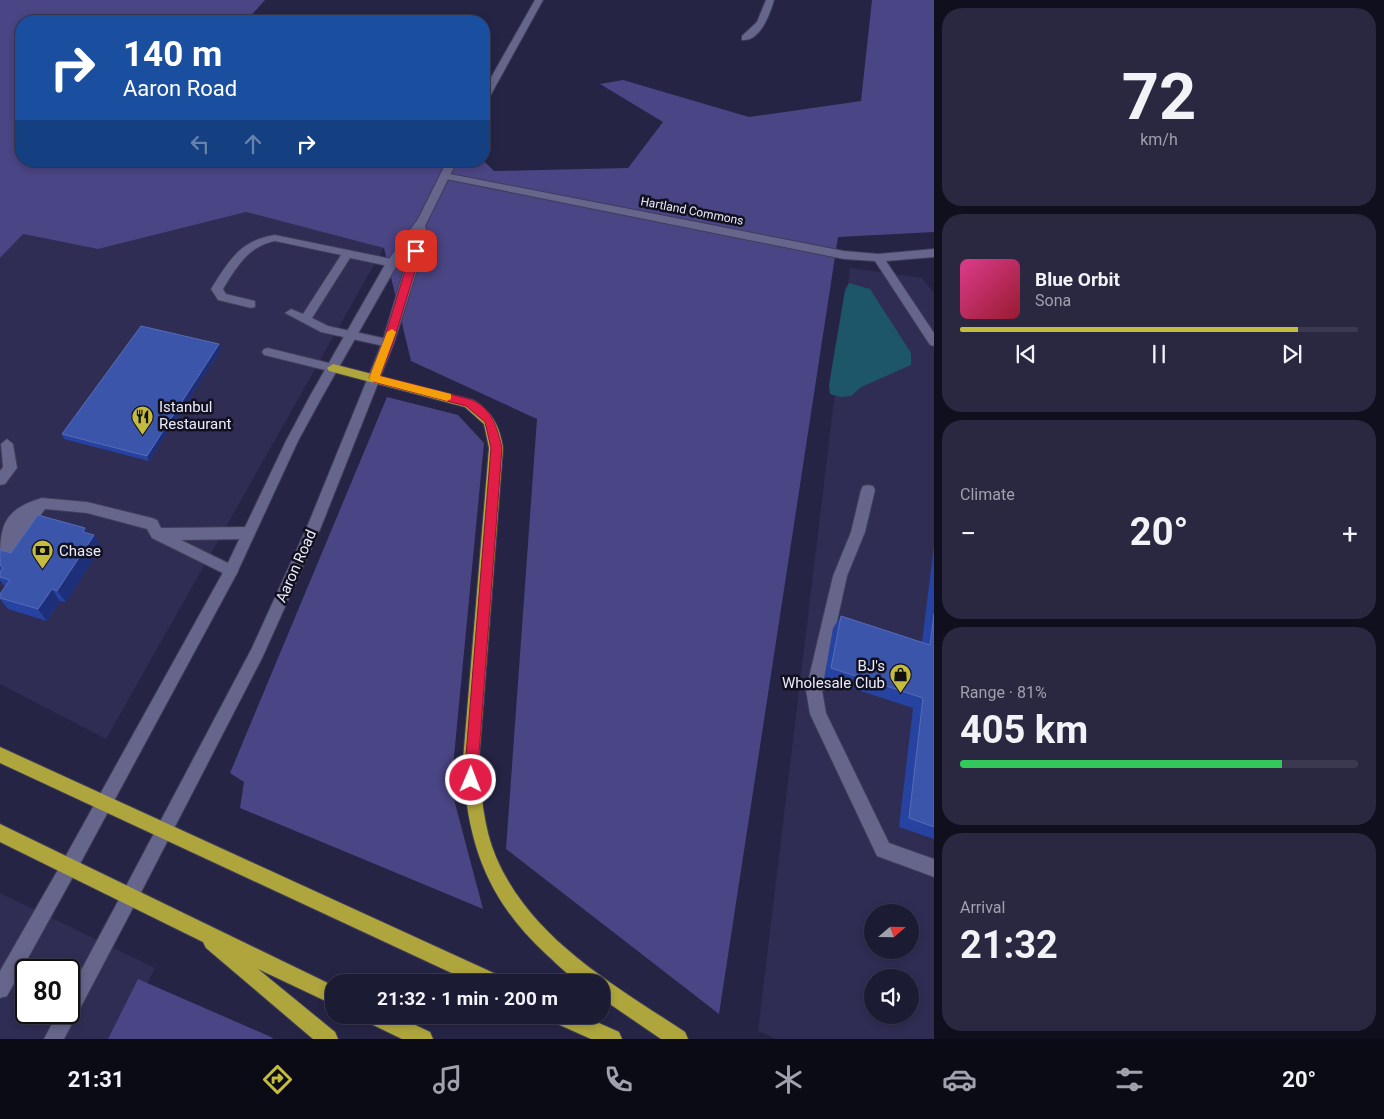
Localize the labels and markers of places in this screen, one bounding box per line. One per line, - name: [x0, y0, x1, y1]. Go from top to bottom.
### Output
- pin: [395, 230, 437, 272]
- place label: Istanbul Restaurant: [159, 398, 232, 433]
- restaurant icon: Istanbul Restaurant: [131, 404, 155, 435]
- bank icon: Chase: [31, 539, 55, 570]
- place label: Chase: [59, 542, 101, 560]
- place label: BJ's Wholesale Club: [782, 657, 885, 692]
- shop icon: BJ's Wholesale Club: [889, 663, 913, 694]

